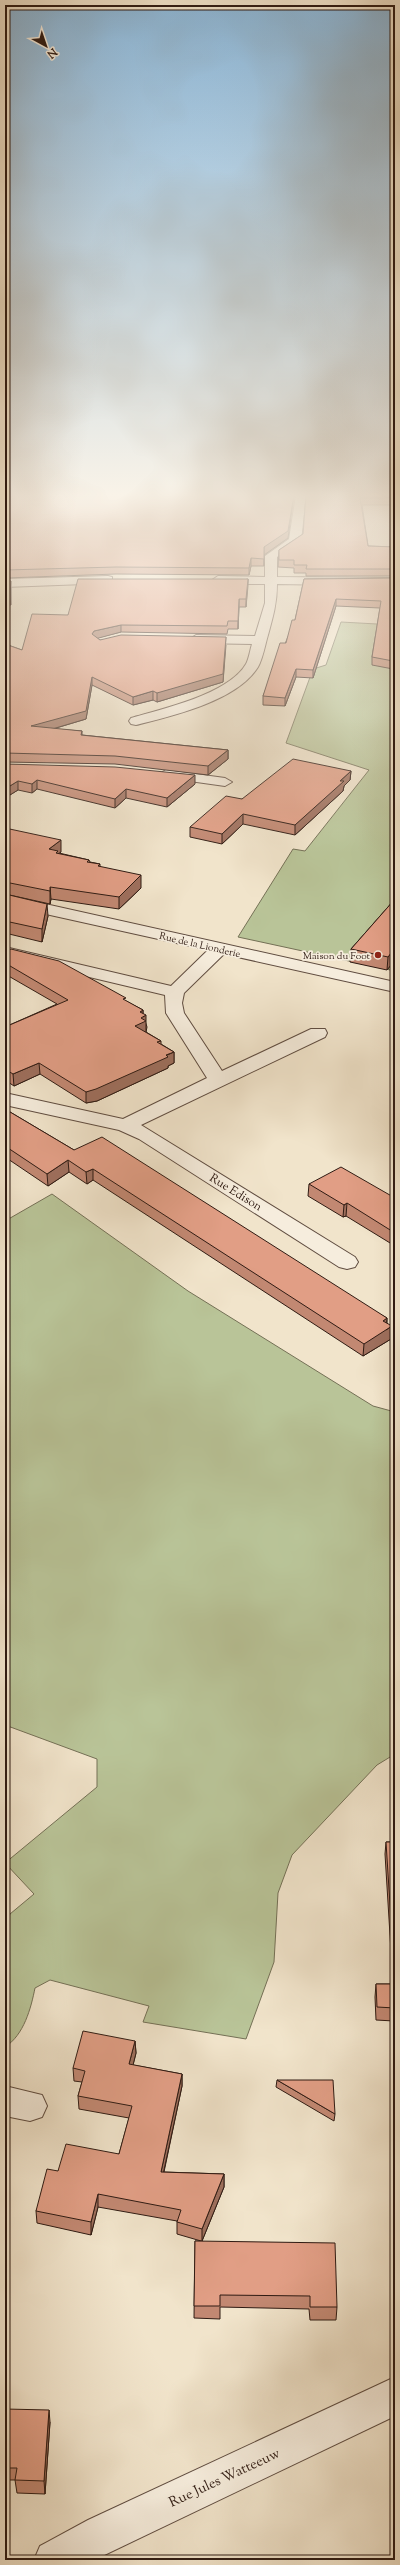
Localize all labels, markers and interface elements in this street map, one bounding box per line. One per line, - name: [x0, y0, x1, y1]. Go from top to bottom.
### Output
- north arrow: [26, 26, 66, 66]
- text: N: [43, 43, 61, 62]
- street label: Rue de la Lionderie: [158, 929, 242, 962]
- place label: Maison du Foot: [303, 949, 371, 964]
- marker: Maison du Foot: [373, 950, 383, 960]
- street label: Rue Edison: [206, 1170, 265, 1216]
- street label: Rue Jules Watteeuw: [166, 2444, 284, 2513]

